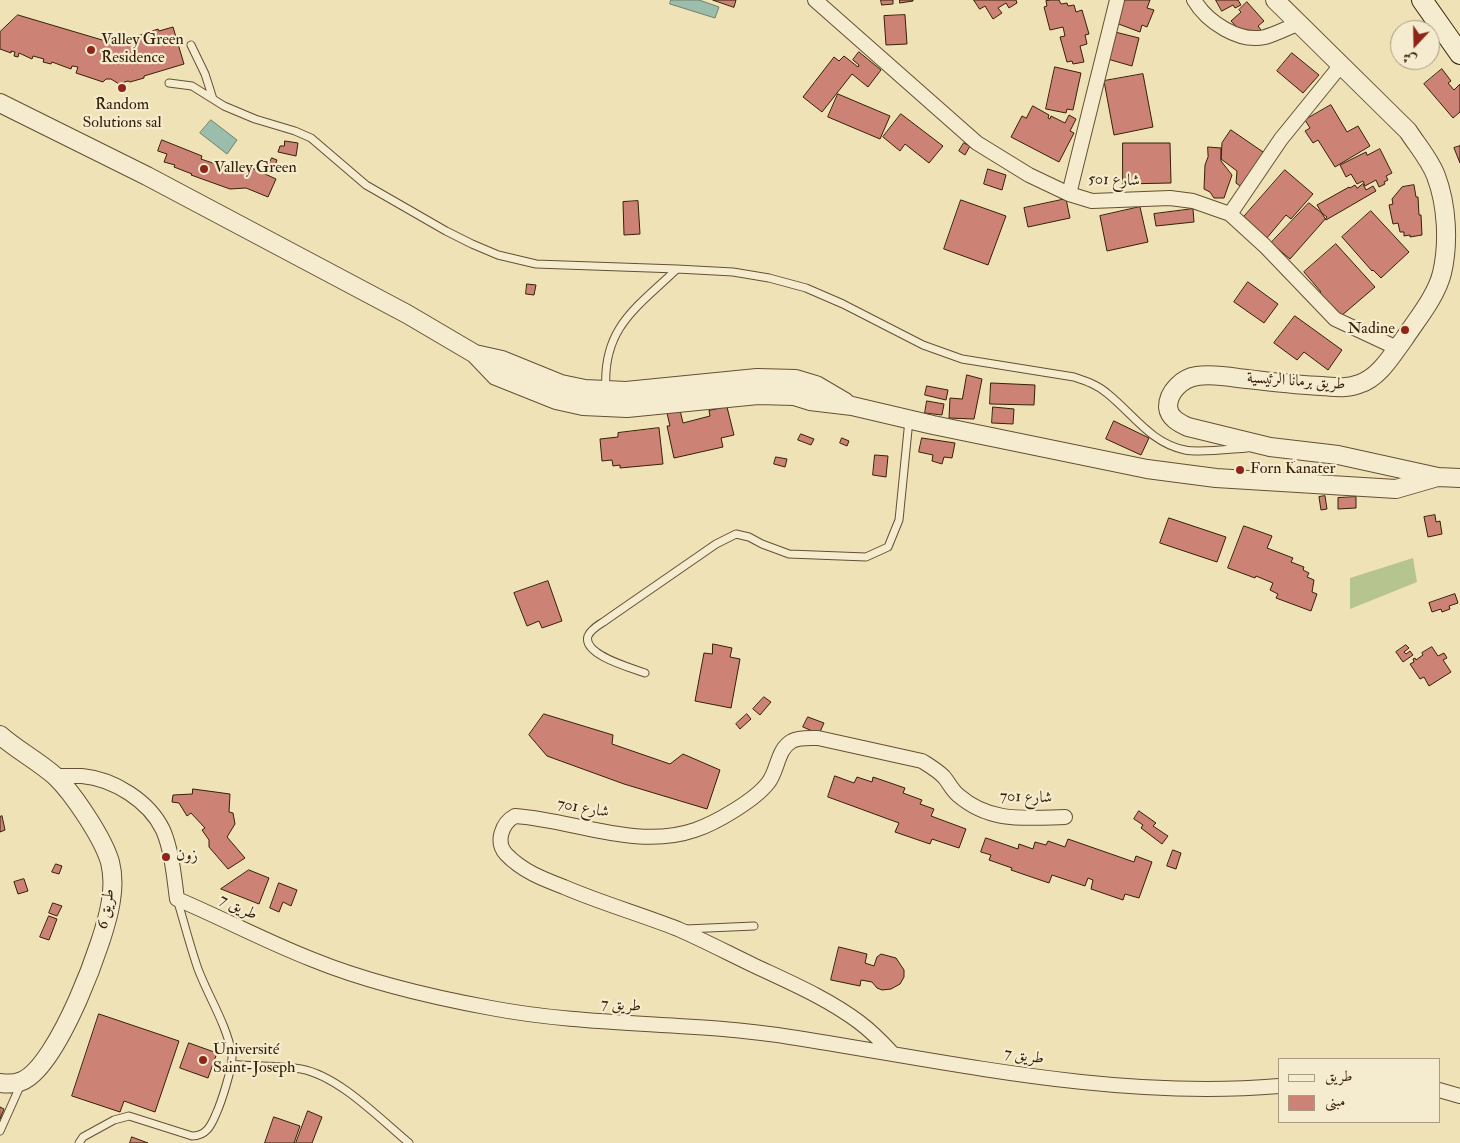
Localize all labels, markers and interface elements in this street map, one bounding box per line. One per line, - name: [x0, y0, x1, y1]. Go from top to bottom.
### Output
- north arrow: [1390, 20, 1440, 70]
- place label: Valley Green Residence: [101, 31, 184, 69]
- marker: Valley Green Residence: [85, 44, 97, 56]
- text: ش: [1400, 48, 1419, 69]
- marker: Random Solutions sal: [116, 82, 128, 94]
- place label: Random Solutions sal: [82, 96, 162, 134]
- place label: Valley Green: [214, 159, 297, 179]
- marker: Valley Green: [198, 163, 210, 175]
- street label: شارع 501: [1088, 171, 1140, 191]
- place label: Nadine: [1347, 320, 1395, 340]
- marker: Nadine: [1399, 324, 1411, 336]
- street label: طريق برمانا الرئيسية: [1246, 369, 1346, 395]
- place label: Forn Kanater: [1250, 460, 1335, 480]
- marker: Forn Kanater: [1234, 464, 1246, 476]
- street label: شارع 701: [1000, 787, 1052, 809]
- street label: شارع 701: [556, 795, 610, 823]
- place label: زون: [176, 847, 198, 867]
- marker: زون: [160, 851, 172, 863]
- street label: طريق 6: [94, 887, 120, 931]
- street label: طريق 7: [216, 891, 260, 925]
- street label: طريق 7: [600, 995, 642, 1017]
- place label: Université Saint-Joseph: [213, 1041, 295, 1079]
- street label: طريق 7: [1003, 1044, 1045, 1070]
- marker: Université Saint-Joseph: [197, 1054, 209, 1066]
- legend: [1278, 1058, 1440, 1123]
- text: طريق: [1325, 1067, 1352, 1086]
- text: مبنى: [1325, 1092, 1345, 1111]

